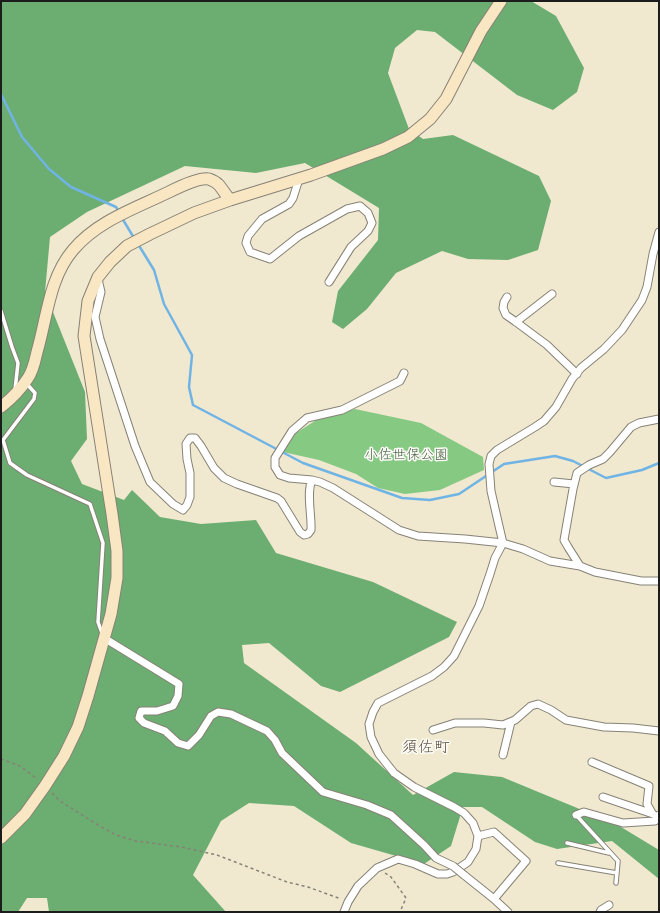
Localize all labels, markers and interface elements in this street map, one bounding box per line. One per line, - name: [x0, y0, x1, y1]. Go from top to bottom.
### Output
- park label: 小佐世保公園: [364, 449, 448, 465]
- district label: 須佐町: [402, 740, 450, 760]

